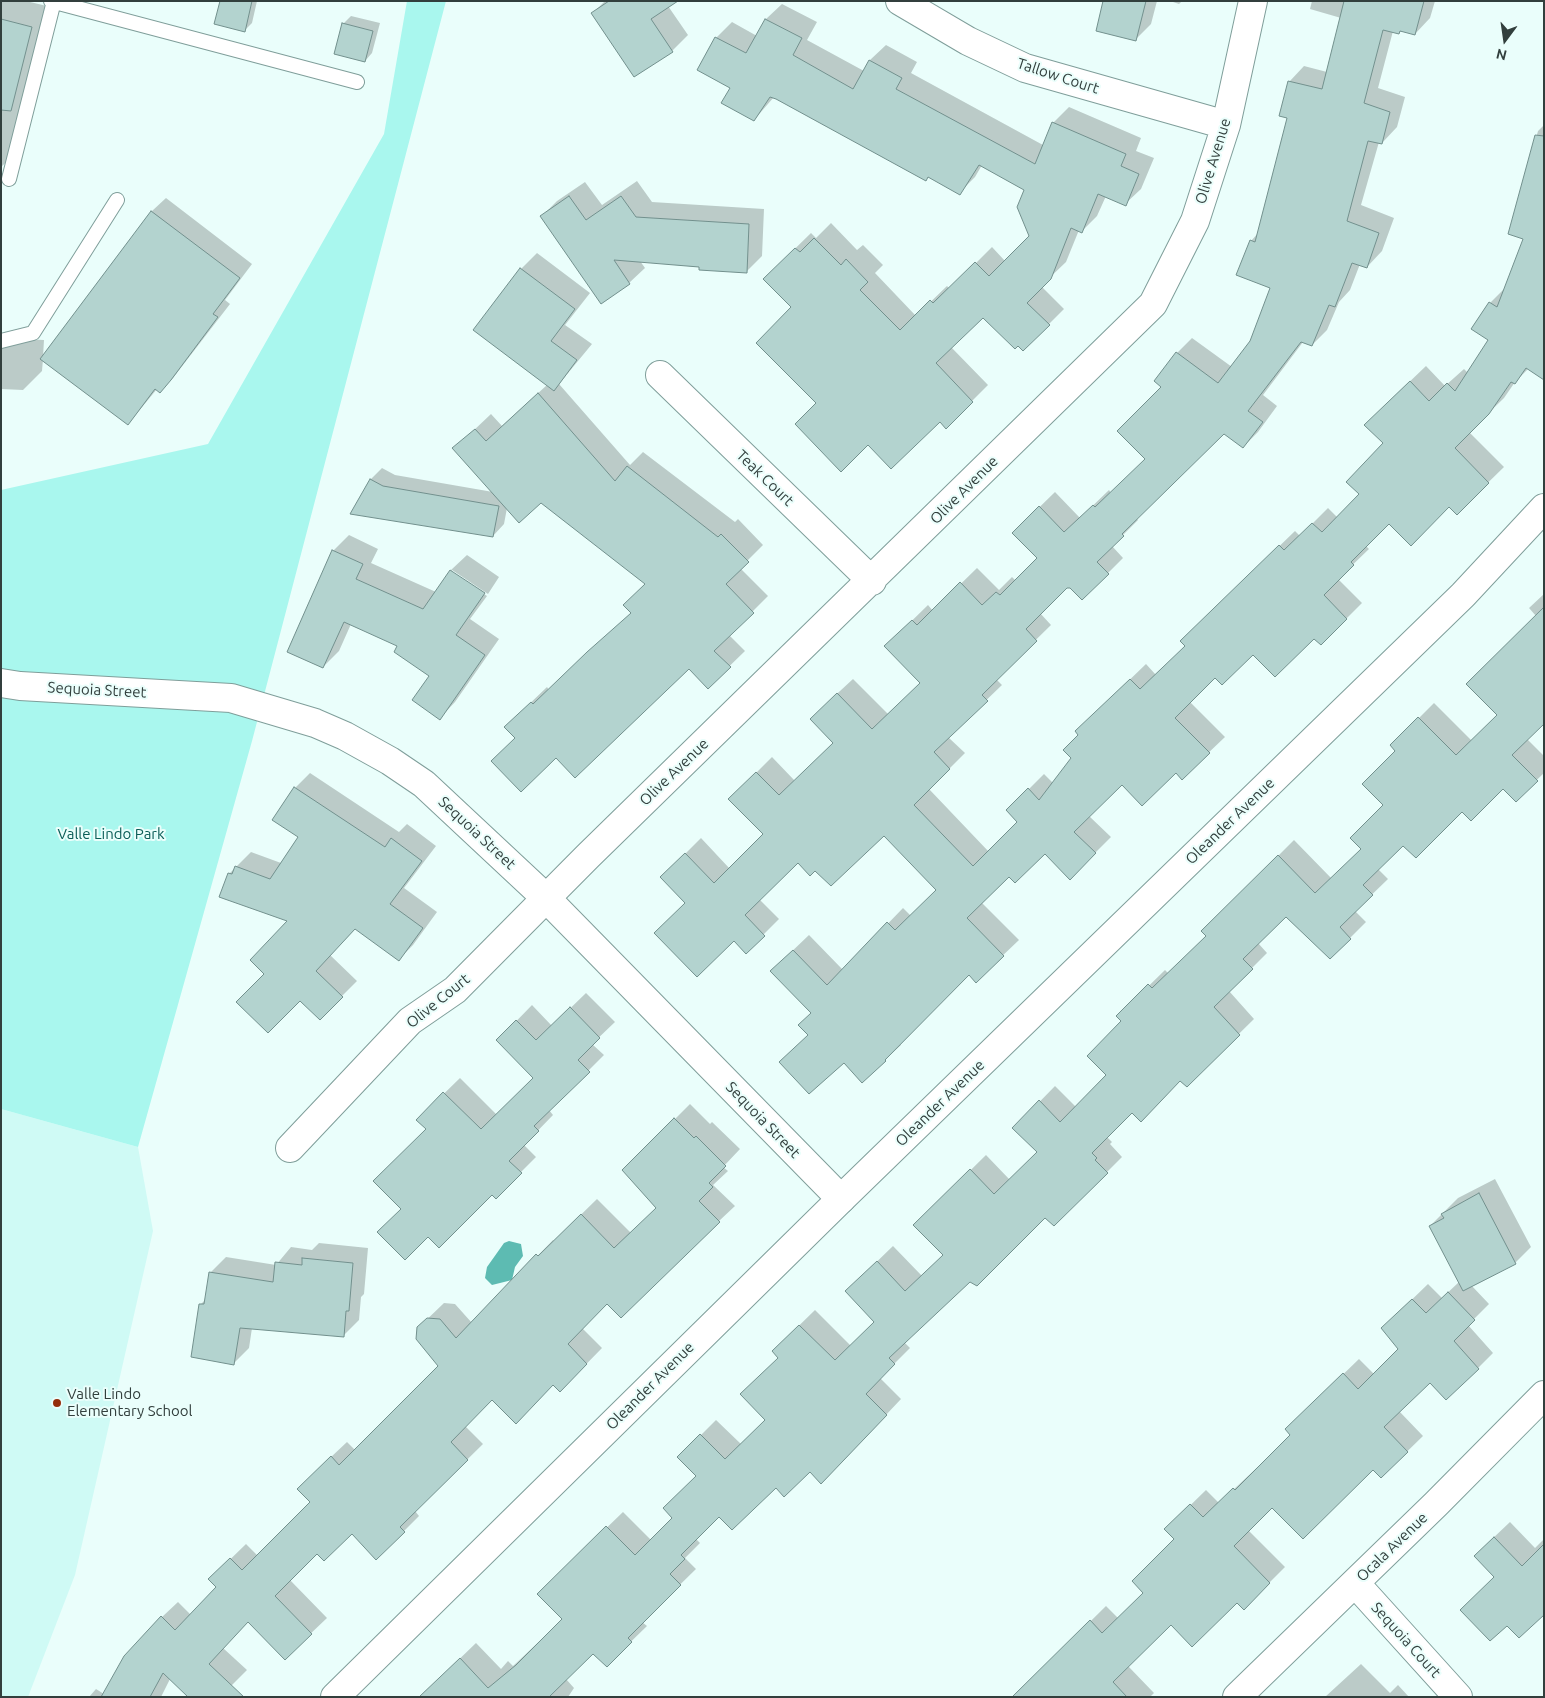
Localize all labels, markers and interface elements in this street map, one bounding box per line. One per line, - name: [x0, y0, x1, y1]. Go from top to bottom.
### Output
- north arrow: [1480, 15, 1530, 65]
- text: N: [1494, 46, 1508, 64]
- street label: Tallow Court: [1015, 54, 1101, 98]
- street label: Olive Avenue: [1191, 116, 1235, 206]
- street label: Teak Court: [733, 446, 797, 510]
- street label: Olive Avenue: [926, 452, 1002, 528]
- street label: Sequoia Street: [47, 678, 147, 702]
- street label: Olive Avenue: [636, 735, 712, 809]
- street label: Oleander Avenue: [1182, 774, 1278, 868]
- street label: Sequoia Street: [435, 793, 519, 873]
- park label: Valle Lindo Park: [57, 825, 165, 843]
- street label: Olive Court: [403, 970, 473, 1032]
- street label: Oleander Avenue: [892, 1056, 988, 1150]
- street label: Sequoia Street: [722, 1078, 804, 1162]
- street label: Oleander Avenue: [602, 1338, 698, 1434]
- place label: Valle Lindo Elementary School: [67, 1385, 193, 1420]
- marker: Valle Lindo Elementary School: [51, 1397, 63, 1409]
- street label: Ocala Avenue: [1353, 1509, 1431, 1585]
- street label: Sequoia Court: [1367, 1599, 1445, 1681]

